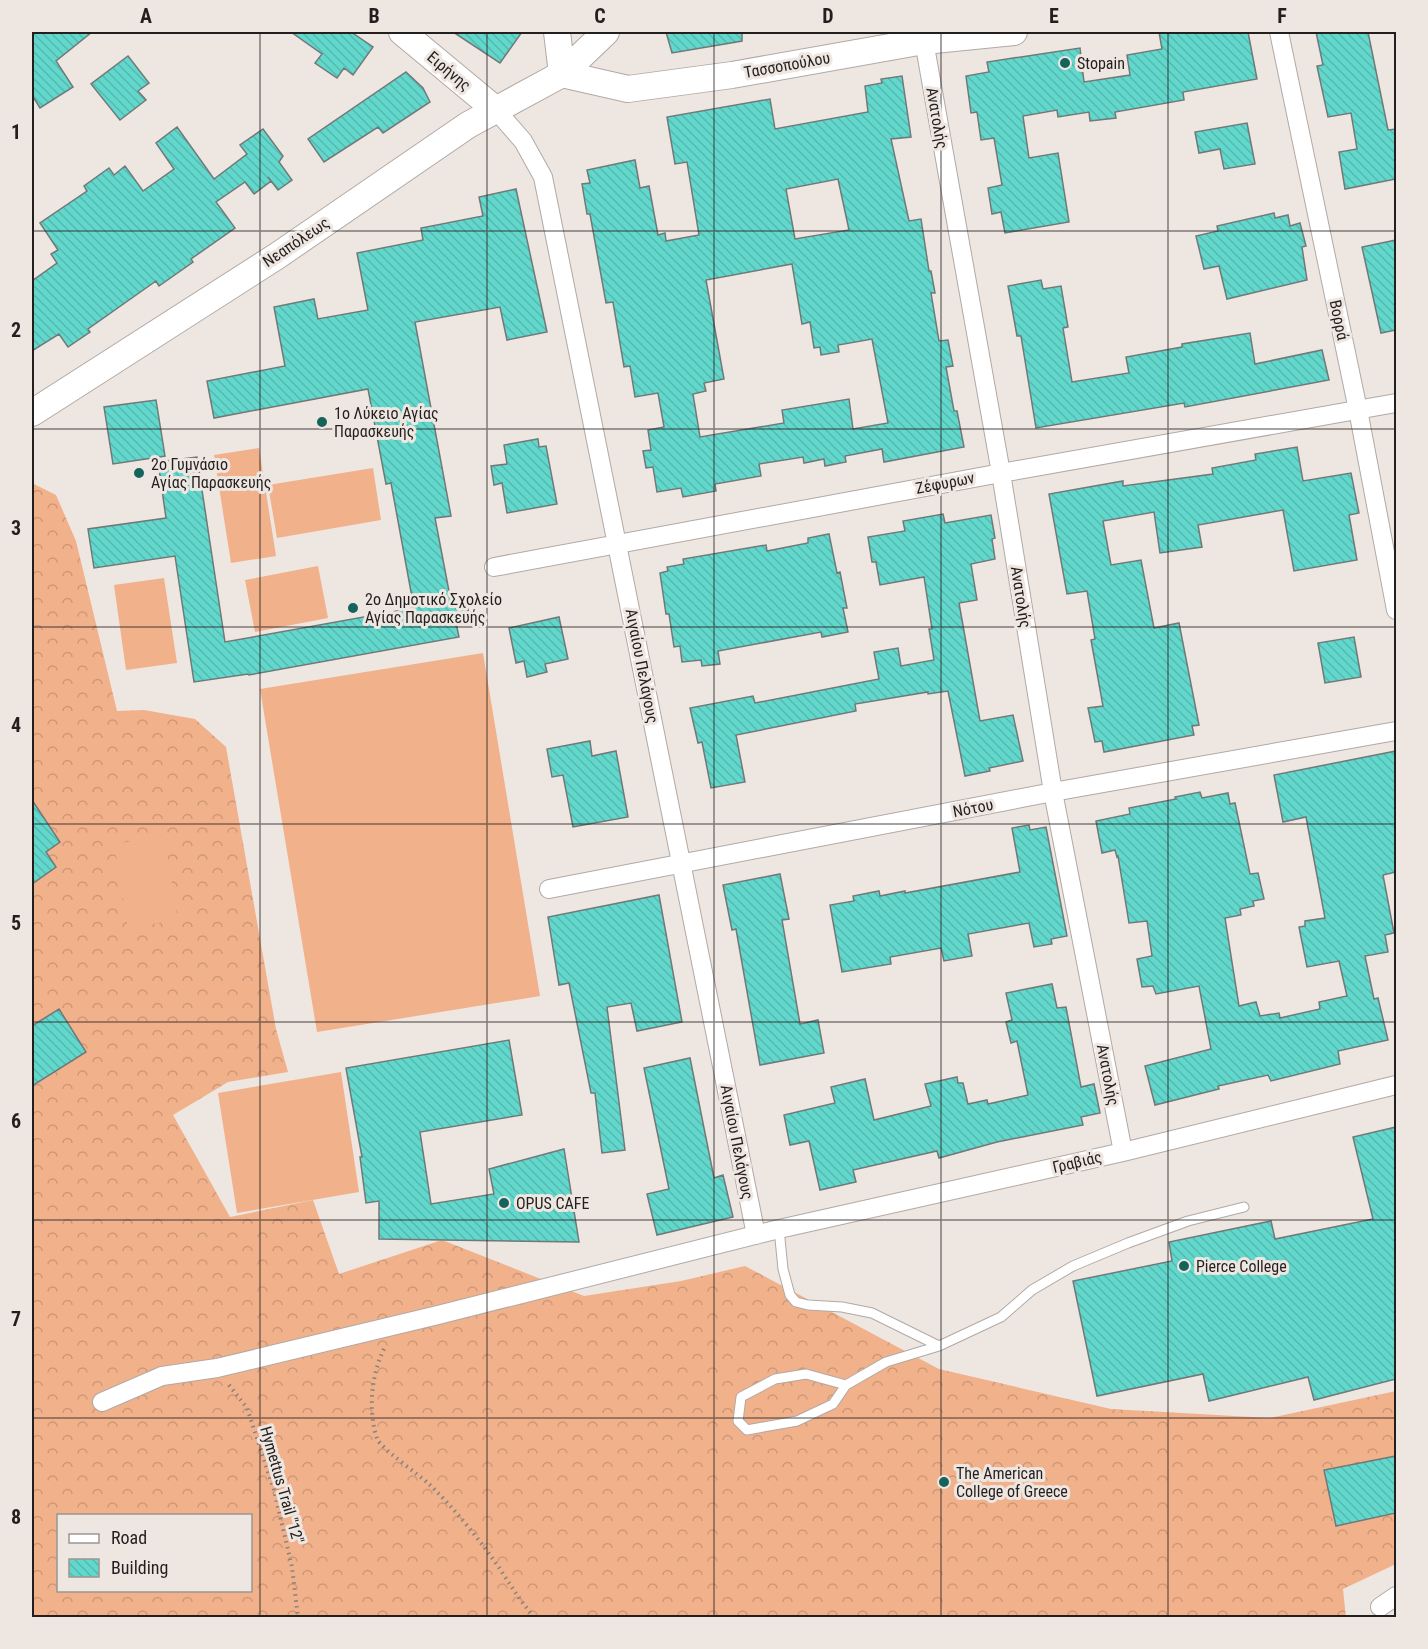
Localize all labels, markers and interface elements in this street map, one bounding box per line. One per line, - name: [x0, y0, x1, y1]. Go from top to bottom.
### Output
- text: A: [140, 4, 152, 28]
- text: B: [368, 4, 380, 28]
- text: C: [594, 4, 606, 28]
- text: D: [822, 4, 834, 28]
- text: E: [1049, 4, 1059, 28]
- text: F: [1277, 4, 1287, 28]
- street label: Ειρήνης: [423, 47, 475, 95]
- street label: Τασσοπούλου: [742, 48, 832, 82]
- place label: Stopain: [1077, 54, 1125, 73]
- marker: Stopain: [1058, 56, 1072, 70]
- street label: Ανατολής: [922, 86, 952, 150]
- text: 1: [11, 120, 21, 144]
- street label: Νεαπόλεως: [259, 213, 333, 271]
- street label: Βορρά: [1325, 298, 1353, 342]
- text: 2: [11, 318, 21, 342]
- place label: 1ο Λύκειο Αγίας Παρασκευής: [334, 404, 439, 441]
- marker: 1ο Λύκειο Αγίας Παρασκευής: [315, 415, 329, 429]
- place label: 2ο Γυμνάσιο Αγίας Παρασκευής: [151, 455, 271, 492]
- marker: 2ο Γυμνάσιο Αγίας Παρασκευής: [132, 466, 146, 480]
- street label: Ζέφυρων: [914, 468, 976, 498]
- text: 3: [11, 516, 21, 540]
- street label: Ανατολής: [1007, 565, 1035, 629]
- place label: 2ο Δημοτικό Σχολείο Αγίας Παρασκευής: [365, 590, 502, 627]
- marker: 2ο Δημοτικό Σχολείο Αγίας Παρασκευής: [346, 601, 360, 615]
- street label: Αιγαίου Πελάγους: [622, 607, 662, 725]
- text: 4: [11, 713, 21, 737]
- street label: Νότου: [951, 795, 995, 821]
- text: 5: [11, 911, 21, 935]
- street label: Ανατολής: [1093, 1043, 1123, 1107]
- street label: Αιγαίου Πελάγους: [717, 1083, 757, 1201]
- text: 6: [11, 1109, 21, 1133]
- street label: Γραβιάς: [1051, 1147, 1103, 1177]
- place label: OPUS CAFE: [516, 1194, 589, 1213]
- marker: OPUS CAFE: [497, 1196, 511, 1210]
- place label: Pierce College: [1196, 1257, 1287, 1276]
- marker: Pierce College: [1177, 1259, 1191, 1273]
- text: 7: [11, 1307, 21, 1331]
- street label: Hymettus Trail "12": [256, 1424, 308, 1546]
- place label: The American College of Greece: [956, 1464, 1068, 1501]
- marker: The American College of Greece: [937, 1475, 951, 1489]
- text: 8: [11, 1505, 21, 1529]
- legend: [57, 1514, 252, 1592]
- text: Road: [111, 1527, 147, 1548]
- text: Building: [111, 1557, 168, 1578]

